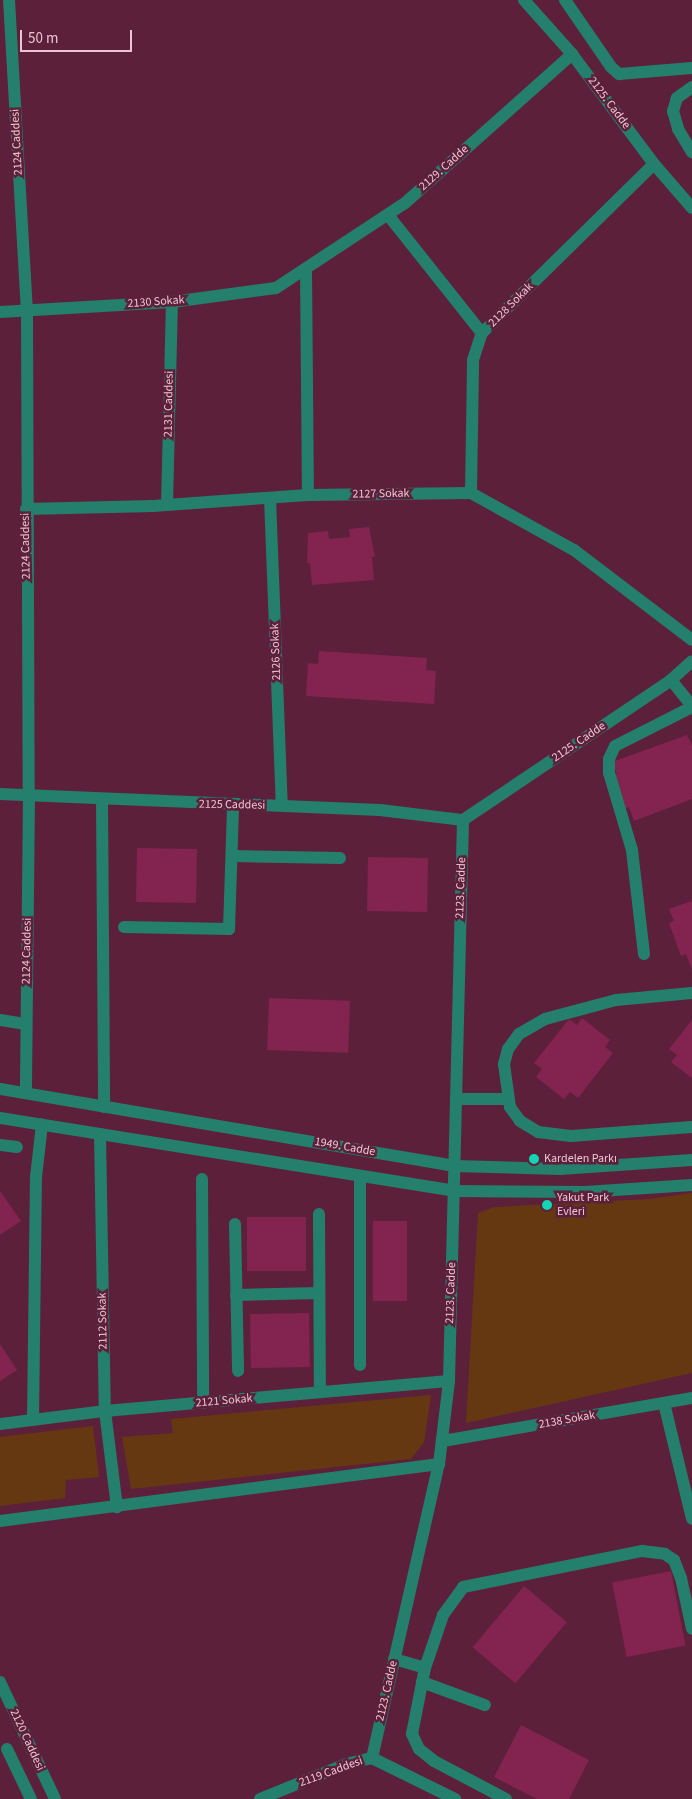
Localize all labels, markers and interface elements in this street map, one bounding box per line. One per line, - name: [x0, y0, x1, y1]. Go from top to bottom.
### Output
- scale bar: [22, 20, 135, 52]
- text: 50 m: [28, 28, 58, 49]
- street label: 2125. Cadde: [585, 74, 633, 132]
- street label: 2124 Caddesi: [8, 108, 26, 176]
- street label: 2129. Cadde: [416, 142, 472, 194]
- street label: 2128 Sokak: [486, 280, 536, 330]
- street label: 2130 Sokak: [127, 293, 185, 311]
- street label: 2131 Caddesi: [161, 371, 177, 437]
- street label: 2127 Sokak: [352, 486, 410, 502]
- street label: 2124 Caddesi: [18, 513, 34, 579]
- street label: 2126 Sokak: [268, 623, 284, 681]
- street label: 2125. Cadde: [550, 719, 608, 765]
- street label: 2125 Caddesi: [199, 797, 265, 813]
- street label: 2123. Cadde: [453, 857, 469, 919]
- street label: 2124 Caddesi: [19, 918, 35, 984]
- street label: 1949. Cadde: [314, 1135, 376, 1159]
- place label: Kardelen Parkı: [544, 1152, 617, 1166]
- marker: Kardelen Parkı: [528, 1153, 540, 1165]
- place label: Yakut Park Evleri: [557, 1191, 609, 1219]
- marker: Yakut Park Evleri: [541, 1199, 553, 1211]
- street label: 2123. Cadde: [443, 1262, 459, 1324]
- street label: 2112 Sokak: [95, 1292, 111, 1350]
- street label: 2121 Sokak: [195, 1391, 253, 1411]
- street label: 2138 Sokak: [538, 1408, 596, 1432]
- street label: 2123. Cadde: [373, 1659, 401, 1723]
- street label: 2120 Caddesi: [6, 1707, 48, 1773]
- street label: 2119 Caddesi: [297, 1754, 365, 1790]

